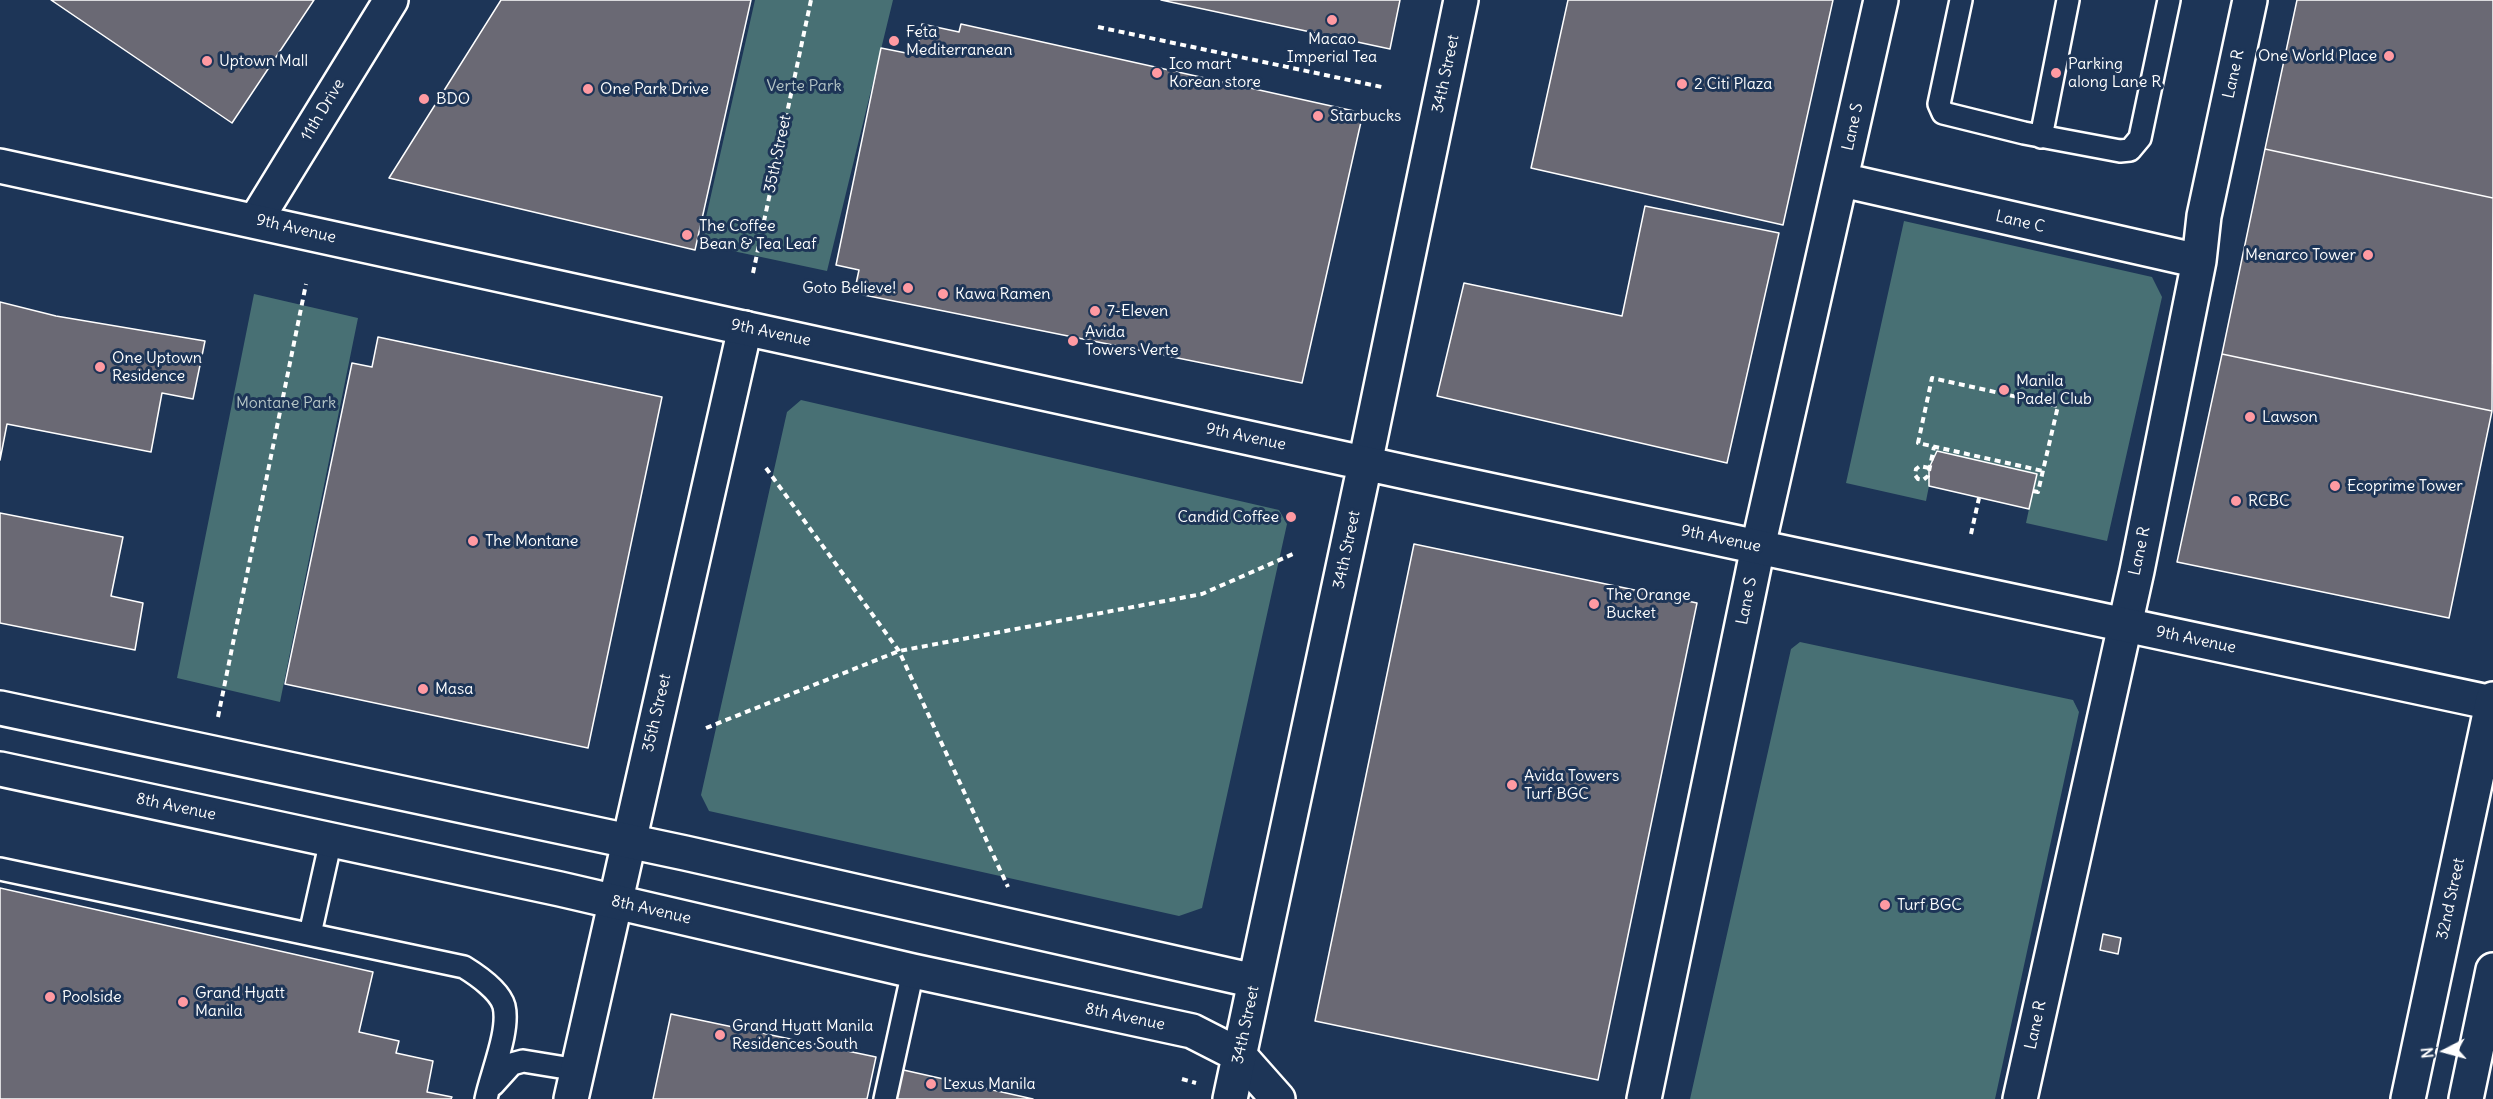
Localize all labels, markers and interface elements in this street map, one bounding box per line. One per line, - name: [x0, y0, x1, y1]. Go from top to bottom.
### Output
- marker: Macao Imperial Tea: [1325, 13, 1339, 27]
- place label: Feta Mediterranean: [906, 22, 1013, 60]
- place label: Macao Imperial Tea: [1287, 29, 1377, 67]
- street label: 34th Street: [1428, 33, 1464, 115]
- marker: Feta Mediterranean: [887, 34, 901, 48]
- place label: One World Place: [2258, 46, 2377, 66]
- street label: Lane R: [2219, 48, 2249, 100]
- marker: One World Place: [2382, 49, 2396, 63]
- place label: Uptown Mall: [219, 51, 308, 71]
- marker: Uptown Mall: [200, 54, 214, 68]
- place label: Ico mart Korean store: [1169, 54, 1261, 92]
- place label: Parking along Lane R: [2068, 54, 2161, 92]
- marker: Ico mart Korean store: [1150, 66, 1164, 80]
- marker: Parking along Lane R: [2049, 66, 2063, 80]
- place label: 2 Citi Plaza: [1694, 74, 1772, 94]
- street label: 11th Drive: [297, 75, 349, 145]
- park label: Verte Park: [766, 76, 842, 96]
- marker: 2 Citi Plaza: [1675, 77, 1689, 91]
- place label: One Park Drive: [600, 79, 709, 99]
- marker: One Park Drive: [581, 82, 595, 96]
- place label: BDO: [436, 89, 470, 109]
- marker: BDO: [417, 92, 431, 106]
- street label: Lane S: [1839, 101, 1867, 153]
- place label: Starbucks: [1330, 106, 1401, 126]
- marker: Starbucks: [1311, 109, 1325, 123]
- street label: 35th Street: [760, 113, 796, 195]
- street label: Lane C: [1994, 207, 2046, 237]
- street label: 9th Avenue: [254, 211, 338, 247]
- place label: The Coffee Bean & Tea Leaf: [699, 216, 816, 254]
- marker: The Coffee Bean & Tea Leaf: [680, 228, 694, 242]
- place label: Menarco Tower: [2245, 245, 2356, 265]
- marker: Menarco Tower: [2361, 248, 2375, 262]
- place label: Goto Believe!: [802, 278, 896, 298]
- marker: Goto Believe!: [901, 281, 915, 295]
- place label: Kawa Ramen: [955, 284, 1051, 304]
- marker: Kawa Ramen: [936, 287, 950, 301]
- place label: 7-Eleven: [1107, 301, 1168, 321]
- marker: 7-Eleven: [1088, 304, 1102, 318]
- street label: 9th Avenue: [729, 315, 813, 351]
- place label: Avida Towers Verte: [1085, 322, 1179, 360]
- marker: Avida Towers Verte: [1066, 334, 1080, 348]
- place label: One Uptown Residence: [112, 348, 202, 386]
- marker: One Uptown Residence: [93, 360, 107, 374]
- place label: Manila Padel Club: [2016, 371, 2092, 409]
- marker: Manila Padel Club: [1997, 383, 2011, 397]
- park label: Montane Park: [236, 393, 336, 413]
- place label: Lawson: [2262, 407, 2318, 427]
- marker: Lawson: [2243, 410, 2257, 424]
- street label: 9th Avenue: [1204, 419, 1288, 455]
- place label: Ecoprime Tower: [2347, 476, 2463, 496]
- marker: Ecoprime Tower: [2328, 479, 2342, 493]
- place label: RCBC: [2248, 491, 2290, 511]
- marker: RCBC: [2229, 494, 2243, 508]
- place label: Candid Coffee: [1177, 507, 1279, 527]
- street label: 34th Street: [1329, 509, 1365, 591]
- marker: Candid Coffee: [1284, 510, 1298, 524]
- street label: 9th Avenue: [1679, 521, 1763, 557]
- street label: Lane R: [2125, 525, 2155, 577]
- place label: The Montane: [485, 531, 578, 551]
- marker: The Montane: [466, 534, 480, 548]
- street label: Lane S: [1733, 575, 1761, 627]
- place label: The Orange Bucket: [1606, 585, 1691, 623]
- marker: The Orange Bucket: [1587, 597, 1601, 611]
- street label: 9th Avenue: [2154, 622, 2238, 658]
- street label: 35th Street: [639, 672, 675, 754]
- place label: Masa: [435, 679, 473, 699]
- marker: Masa: [416, 682, 430, 696]
- place label: Avida Towers Turf BGC: [1524, 766, 1619, 804]
- marker: Avida Towers Turf BGC: [1505, 778, 1519, 792]
- street label: 8th Avenue: [134, 789, 218, 825]
- street label: 32nd Street: [2433, 856, 2469, 942]
- street label: 8th Avenue: [609, 892, 693, 928]
- place label: Turf BGC: [1897, 895, 1962, 915]
- marker: Turf BGC: [1878, 898, 1892, 912]
- place label: Grand Hyatt Manila: [195, 983, 285, 1021]
- street label: 34th Street: [1228, 984, 1264, 1066]
- place label: Poolside: [62, 987, 122, 1007]
- marker: Poolside: [43, 990, 57, 1004]
- marker: Grand Hyatt Manila: [176, 995, 190, 1009]
- street label: 8th Avenue: [1083, 999, 1167, 1035]
- street label: Lane R: [2021, 999, 2051, 1051]
- place label: Grand Hyatt Manila Residences South: [732, 1016, 873, 1054]
- north arrow: [2415, 1021, 2475, 1081]
- marker: Grand Hyatt Manila Residences South: [713, 1028, 727, 1042]
- text: N: [2417, 1046, 2438, 1059]
- place label: Lexus Manila: [943, 1074, 1036, 1094]
- marker: Lexus Manila: [924, 1077, 938, 1091]

